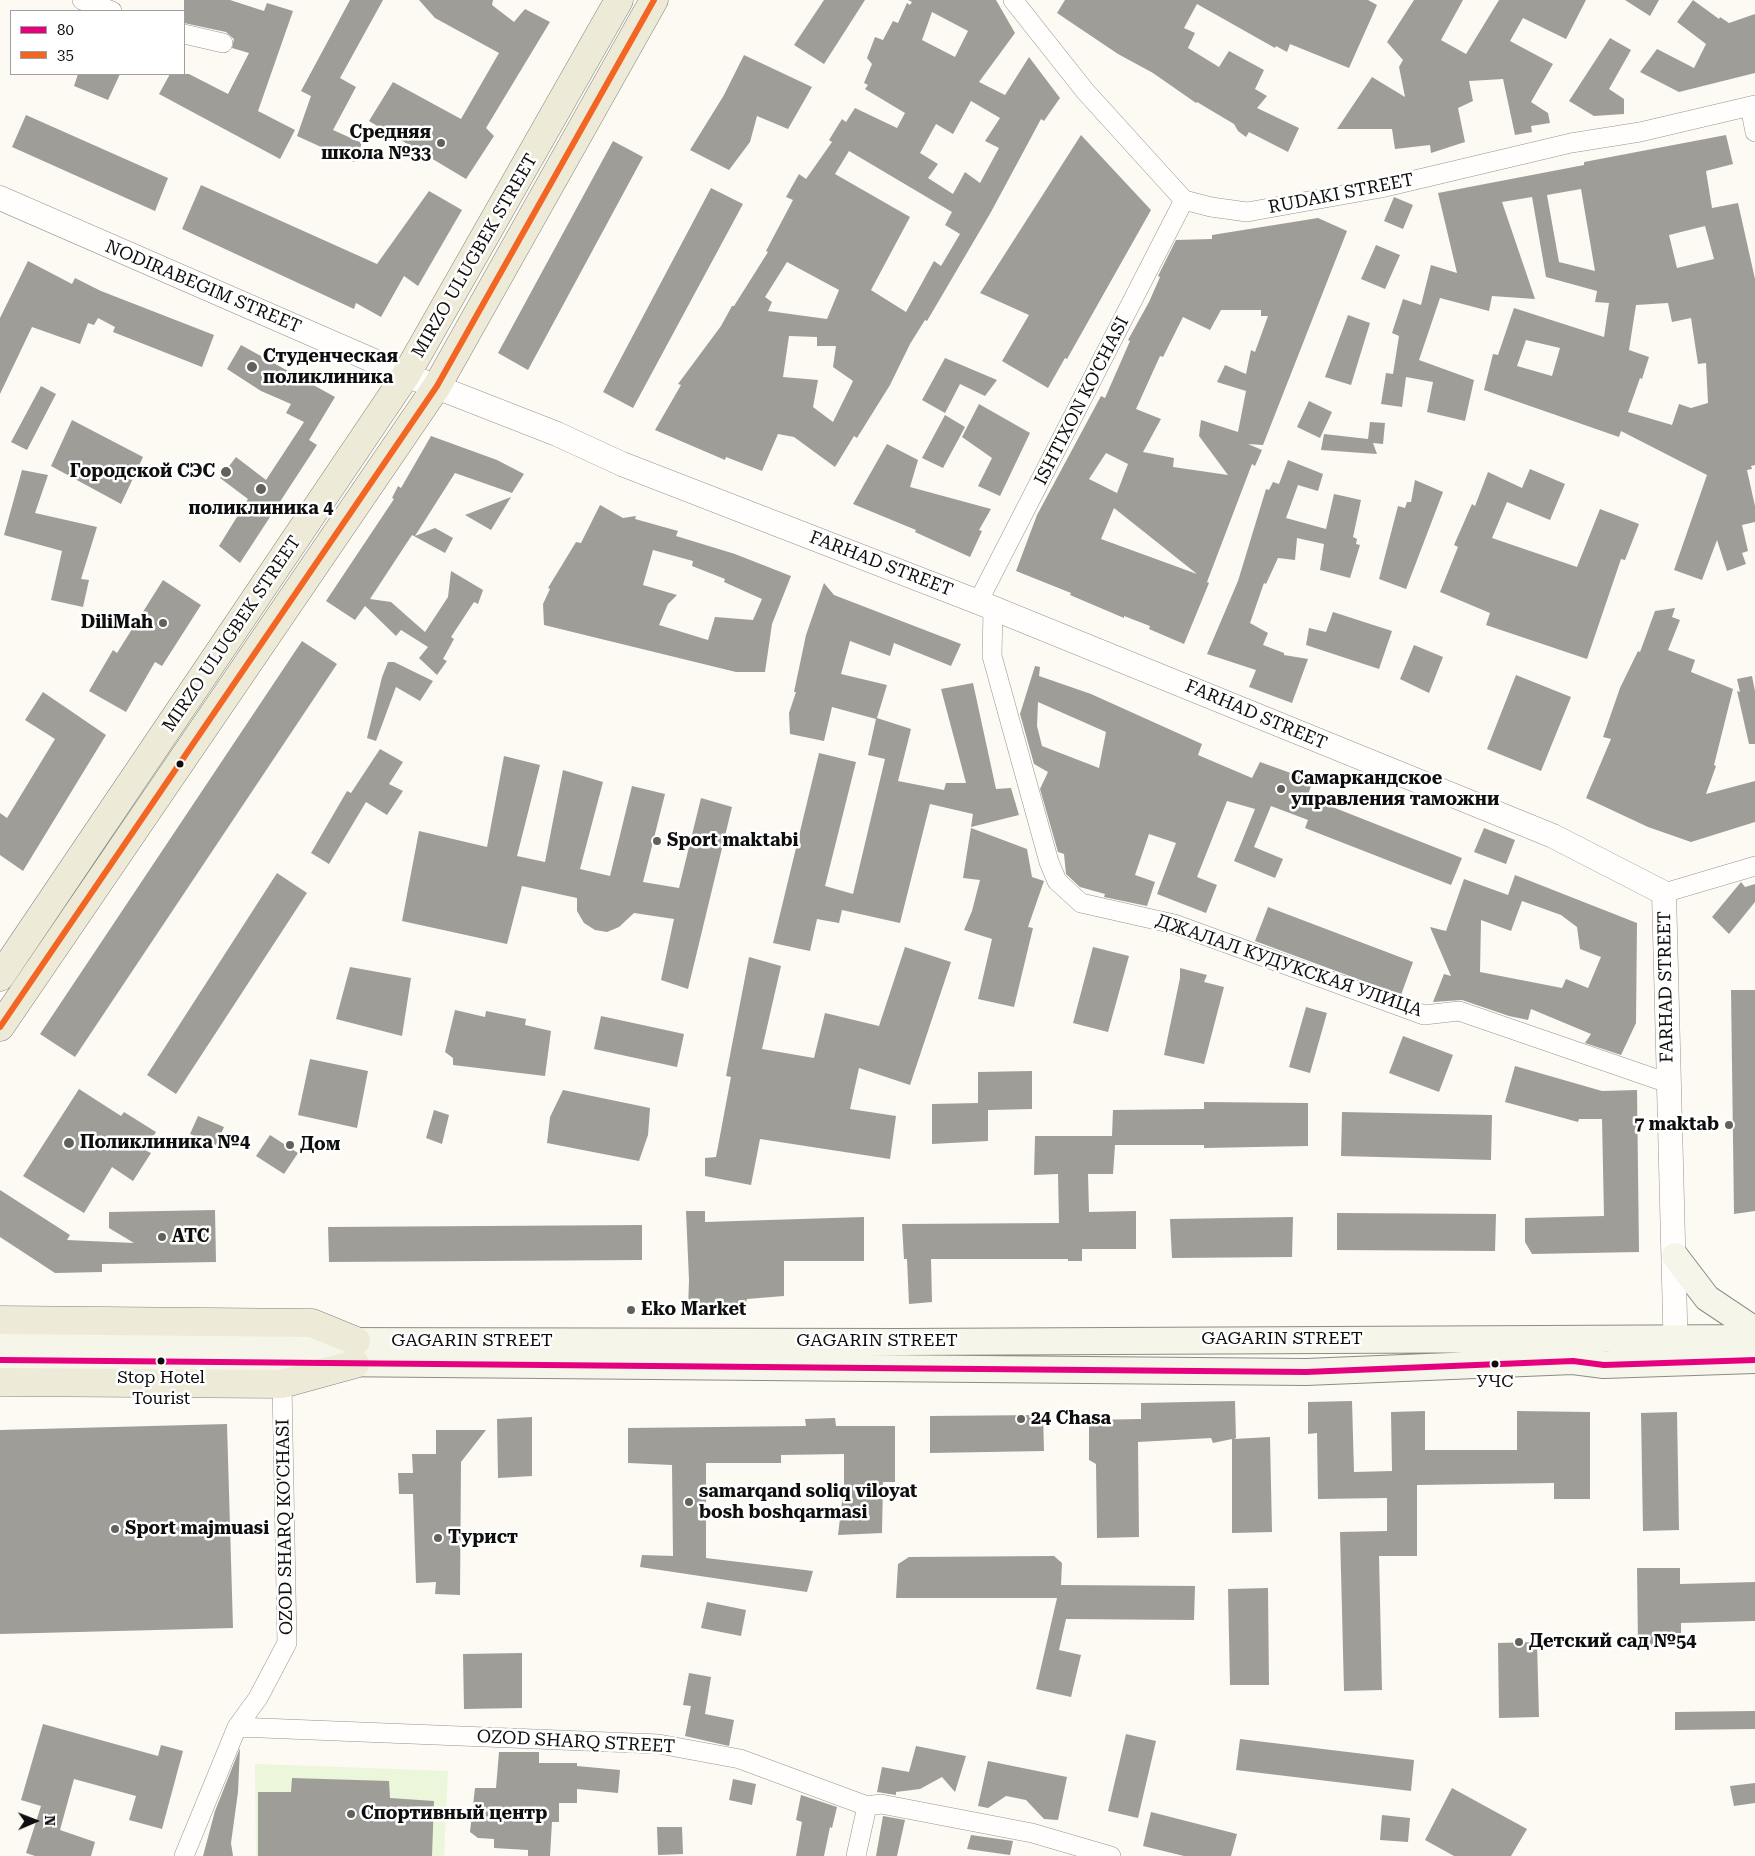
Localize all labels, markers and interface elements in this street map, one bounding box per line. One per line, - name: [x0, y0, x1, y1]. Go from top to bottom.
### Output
- legend: [10, 10, 185, 75]
- text: 80: [57, 21, 74, 39]
- text: 35: [57, 46, 74, 64]
- place label: Средняя школа №33: [321, 122, 431, 164]
- marker: Средняя школа №33: [435, 137, 447, 149]
- street label: MIRZO ULUGBEK STREET: [408, 150, 542, 362]
- street label: RUDAKI STREET: [1266, 169, 1416, 219]
- street label: NODIRABEGIM STREET: [102, 236, 304, 338]
- street label: ISHTIXON KO'CHASI: [1030, 313, 1134, 489]
- place label: Студенческая поликлиника: [263, 346, 398, 388]
- marker: Студенческая поликлиника: [245, 360, 259, 374]
- place label: Городской СЭС: [70, 461, 215, 483]
- marker: Городской СЭС: [219, 465, 233, 479]
- marker: поликлиника 4: [254, 482, 268, 496]
- place label: поликлиника 4: [189, 498, 333, 520]
- street label: FARHAD STREET: [806, 527, 956, 601]
- street label: MIRZO ULUGBEK STREET: [158, 532, 306, 736]
- place label: DiliMah: [81, 612, 153, 634]
- marker: DiliMah: [157, 617, 169, 629]
- street label: FARHAD STREET: [1182, 675, 1330, 755]
- unlabelled marker: [175, 759, 185, 769]
- place label: Самаркандское управления таможни: [1291, 768, 1499, 811]
- marker: Самаркандское управления таможни: [1275, 783, 1287, 795]
- place label: Sport maktabi: [667, 830, 799, 852]
- marker: Sport maktabi: [651, 835, 663, 847]
- street label: ДЖАЛАЛ КУДУКСКАЯ УЛИЦА: [1153, 910, 1425, 1022]
- street label: FARHAD STREET: [1654, 911, 1678, 1063]
- place label: 7 maktab: [1634, 1114, 1719, 1136]
- marker: 7 maktab: [1723, 1119, 1735, 1131]
- place label: Поликлиника №4: [80, 1132, 250, 1154]
- place label: Дом: [300, 1134, 340, 1156]
- marker: Поликлиника №4: [62, 1136, 76, 1150]
- marker: Дом: [284, 1139, 296, 1151]
- place label: ATC: [172, 1226, 209, 1248]
- marker: ATC: [156, 1231, 168, 1243]
- place label: Eko Market: [641, 1299, 746, 1321]
- marker: Eko Market: [625, 1304, 637, 1316]
- street label: GAGARIN STREET: [1201, 1328, 1363, 1350]
- street label: GAGARIN STREET: [391, 1330, 553, 1352]
- street label: GAGARIN STREET: [796, 1330, 958, 1352]
- marker: Stop Hotel Tourist: [156, 1356, 166, 1366]
- marker: УЧС: [1490, 1359, 1500, 1369]
- place label: Stop Hotel Tourist: [117, 1368, 205, 1408]
- place label: УЧС: [1476, 1372, 1514, 1392]
- place label: 24 Chasa: [1031, 1408, 1111, 1430]
- marker: 24 Chasa: [1015, 1413, 1027, 1425]
- street label: OZOD SHARQ KO'CHASI: [272, 1419, 298, 1635]
- place label: samarqand soliq viloyat bosh boshqarmasi: [699, 1481, 917, 1524]
- marker: samarqand soliq viloyat bosh boshqarmasi: [683, 1496, 695, 1508]
- place label: Sport majmuasi: [125, 1518, 269, 1540]
- marker: Sport majmuasi: [109, 1523, 121, 1535]
- place label: Турист: [448, 1527, 518, 1549]
- marker: Турист: [432, 1532, 444, 1544]
- place label: Детский сад №54: [1529, 1631, 1696, 1653]
- marker: Детский сад №54: [1513, 1636, 1525, 1648]
- street label: OZOD SHARQ STREET: [476, 1726, 676, 1758]
- north arrow: [10, 1796, 60, 1846]
- place label: Спортивный центр: [361, 1803, 547, 1825]
- marker: Спортивный центр: [345, 1808, 357, 1820]
- text: N: [42, 1815, 58, 1826]

